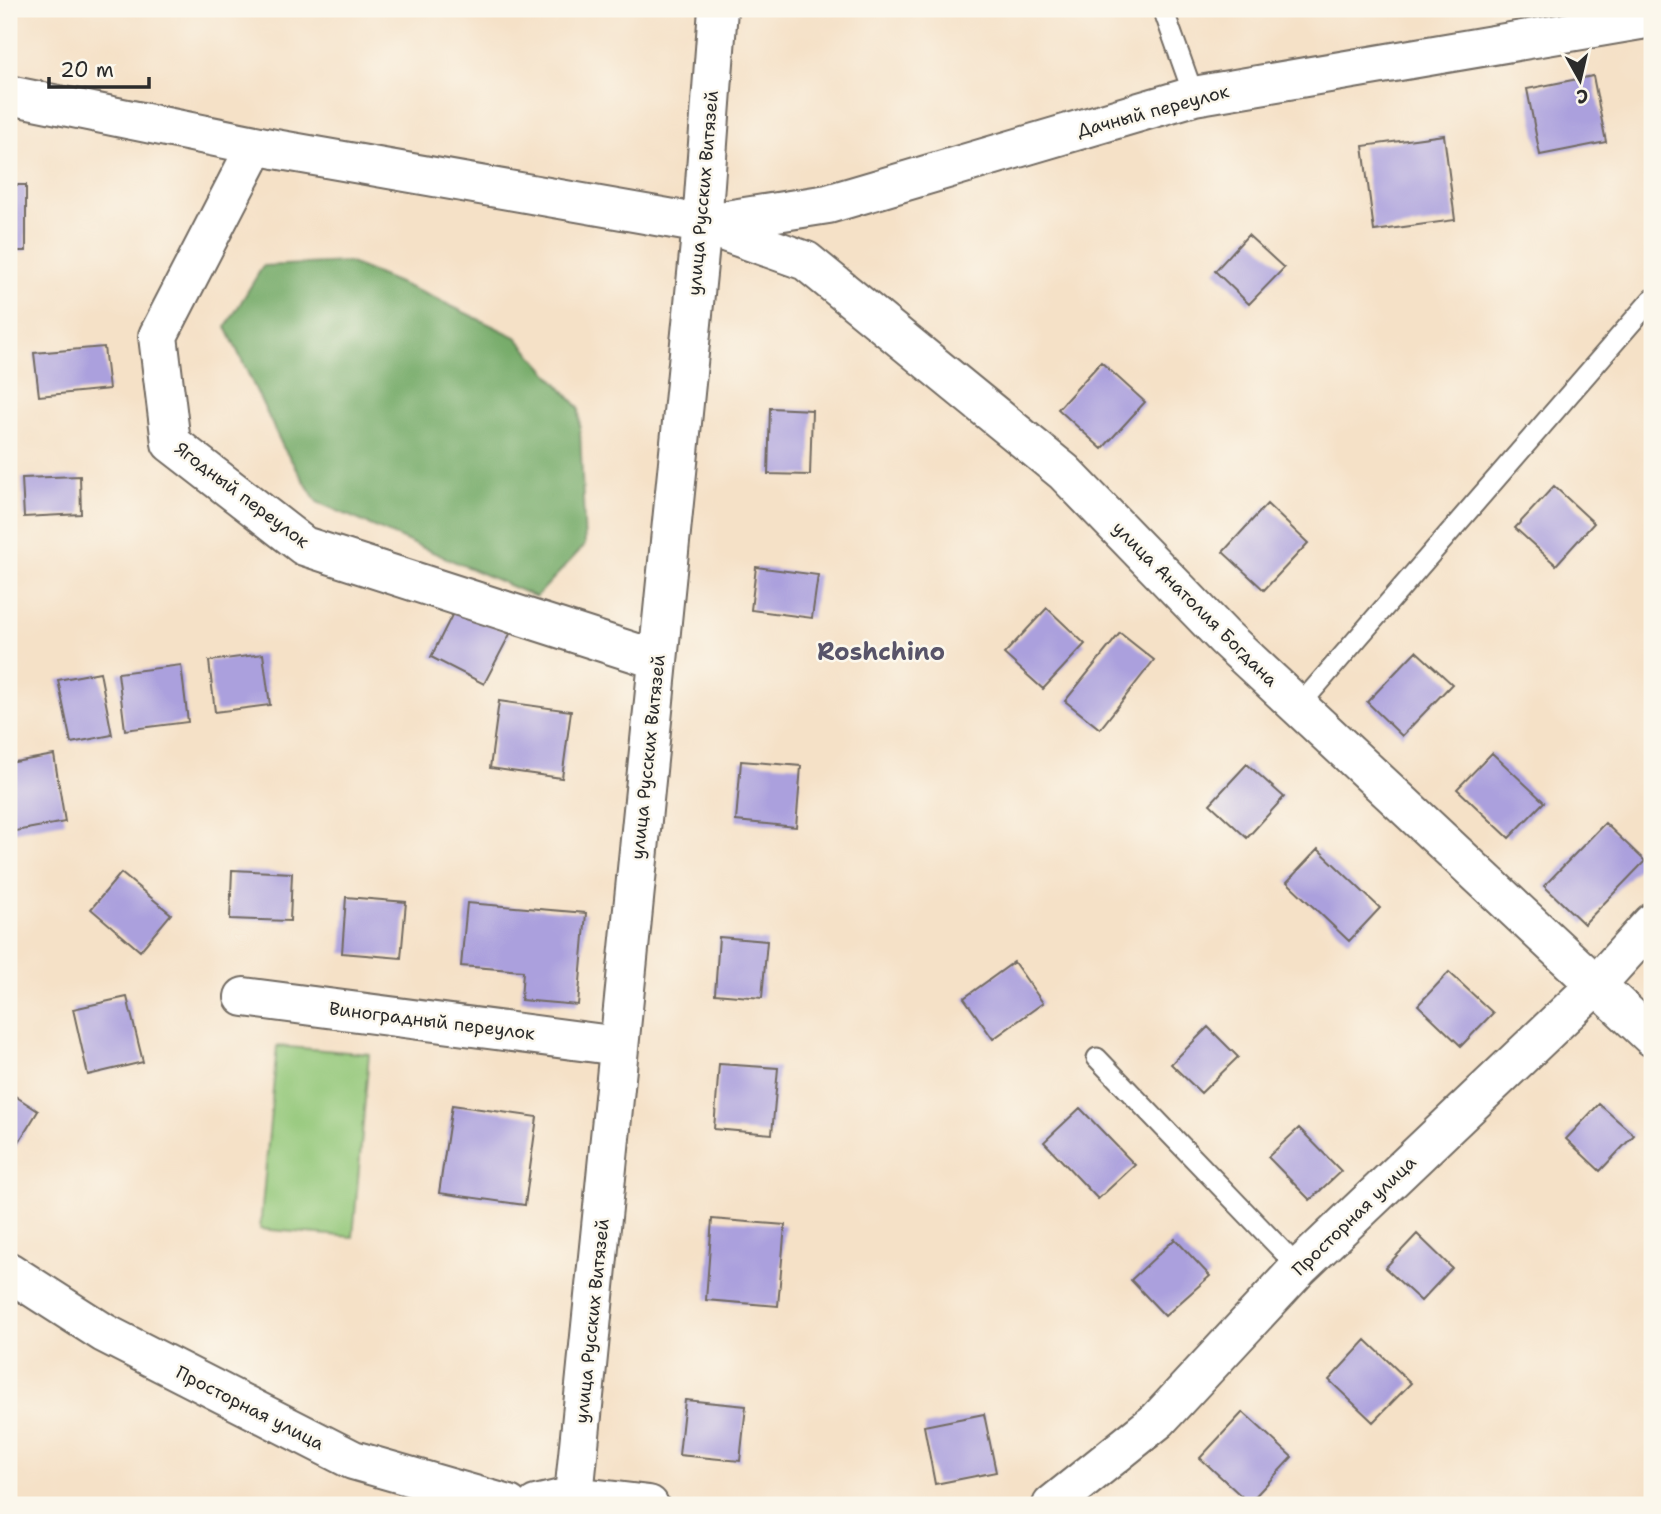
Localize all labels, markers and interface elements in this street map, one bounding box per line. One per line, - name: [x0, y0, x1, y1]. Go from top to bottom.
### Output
- scale bar: [49, 46, 149, 90]
- north arrow: [1546, 46, 1616, 116]
- text: 20 m: [60, 56, 114, 84]
- street label: Дачный переулок: [1074, 79, 1232, 143]
- text: С: [1575, 83, 1590, 110]
- street label: улица Русских Витязей: [682, 89, 724, 296]
- street label: Ягодный переулок: [170, 437, 314, 554]
- street label: улица Анатолия Богдана: [1107, 516, 1283, 692]
- district label: Roshchino: [817, 636, 945, 668]
- street label: улица Русских Витязей: [625, 653, 671, 861]
- street label: Виноградный переулок: [328, 996, 537, 1046]
- street label: Просторная улица: [1287, 1151, 1421, 1281]
- street label: улица Русских Витязей: [569, 1217, 615, 1425]
- street label: Просторная улица: [172, 1360, 328, 1456]

